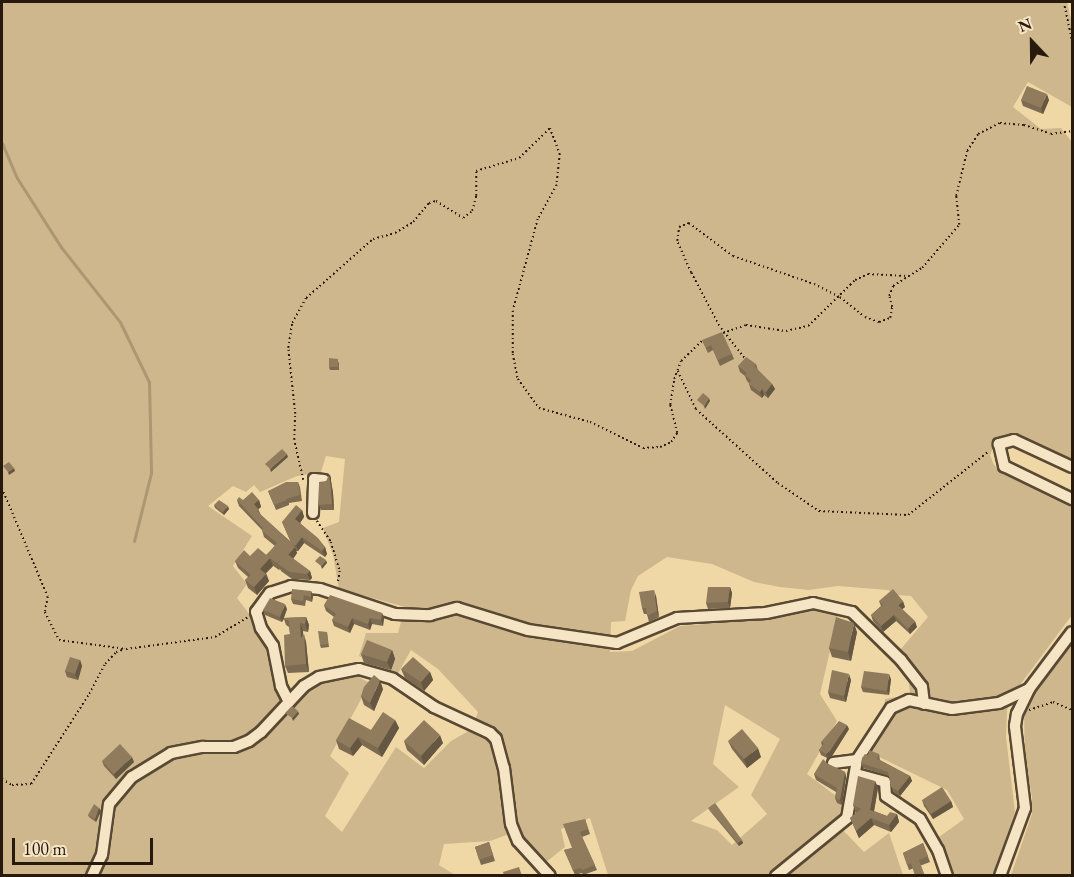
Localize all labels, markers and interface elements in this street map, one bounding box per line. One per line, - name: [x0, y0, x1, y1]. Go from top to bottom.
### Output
- north arrow: [1002, 12, 1062, 72]
- text: N: [1015, 13, 1035, 37]
- scale bar: [15, 826, 156, 864]
- text: 100 m: [23, 837, 67, 860]

